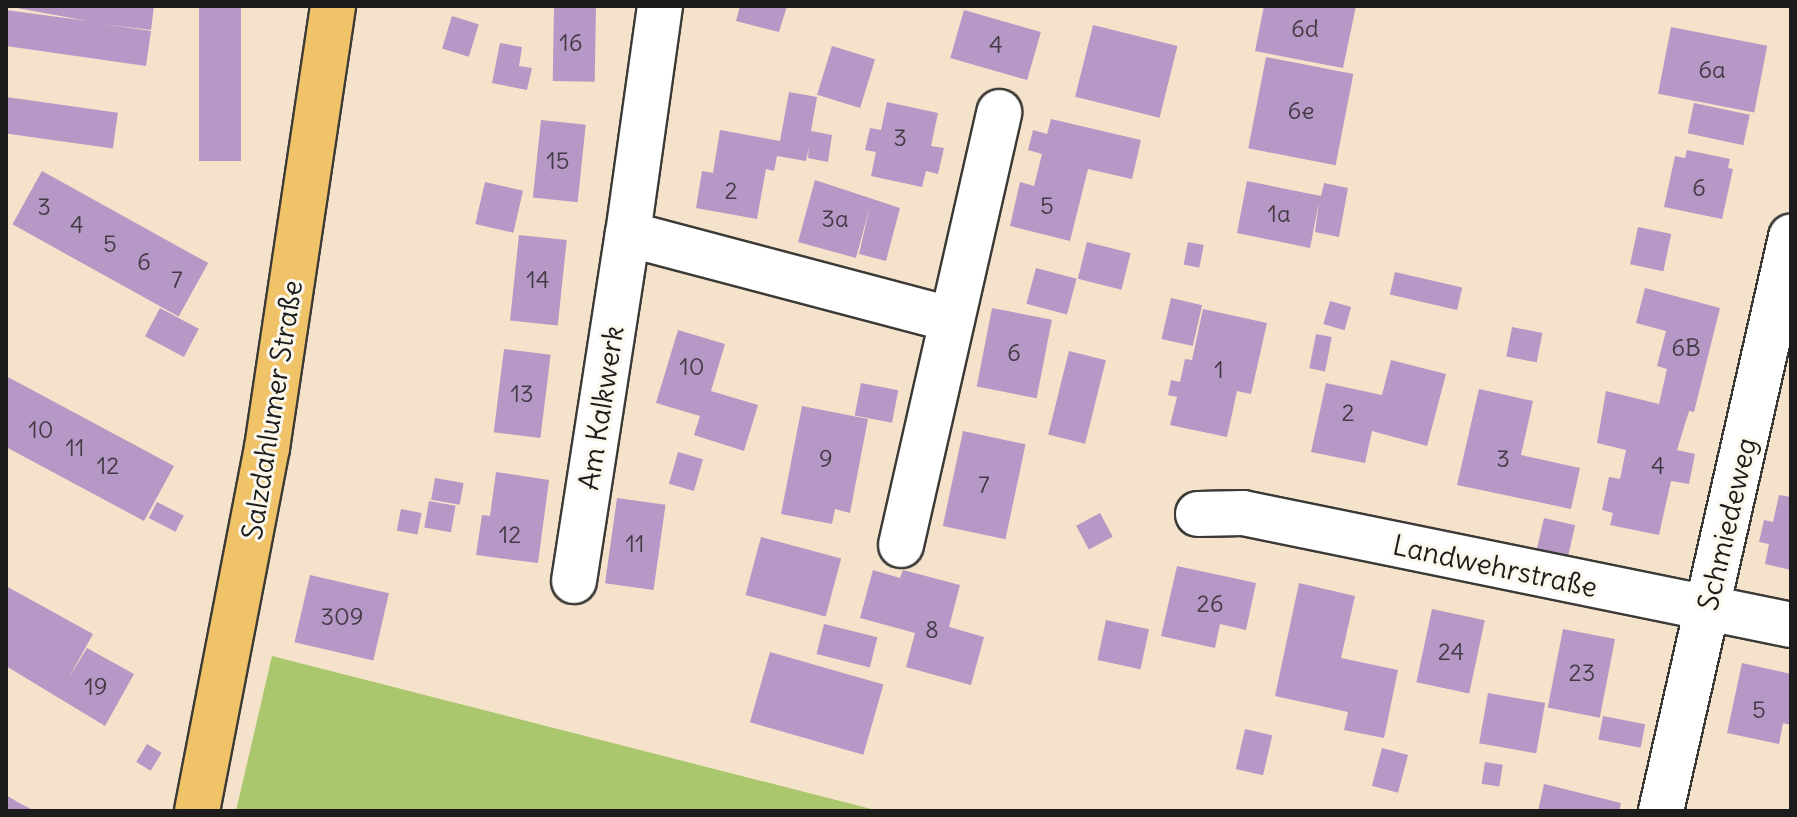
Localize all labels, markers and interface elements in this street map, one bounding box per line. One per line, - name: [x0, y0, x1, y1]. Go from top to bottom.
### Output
- house number: 6d: [1291, 15, 1319, 43]
- house number: 16: [559, 29, 583, 57]
- house number: 4: [989, 31, 1003, 59]
- house number: 6a: [1698, 56, 1726, 84]
- house number: 6e: [1288, 97, 1314, 125]
- house number: 3: [893, 124, 907, 152]
- house number: 15: [546, 147, 570, 175]
- house number: 6: [1692, 174, 1706, 202]
- house number: 2: [724, 177, 738, 205]
- house number: 5: [1040, 192, 1054, 220]
- house number: 3: [37, 193, 51, 221]
- house number: 1a: [1267, 200, 1291, 228]
- house number: 3a: [821, 205, 849, 233]
- house number: 4: [70, 211, 84, 239]
- house number: 5: [103, 230, 117, 258]
- house number: 6: [137, 248, 151, 276]
- house number: 7: [171, 266, 183, 294]
- house number: 14: [526, 266, 550, 294]
- street label: Salzdahlumer Straße: [235, 278, 309, 542]
- street label: Am Kalkwerk: [571, 324, 631, 492]
- house number: 6B: [1671, 334, 1701, 362]
- house number: 6: [1007, 339, 1021, 367]
- house number: 10: [679, 353, 705, 381]
- house number: 1: [1214, 356, 1224, 384]
- house number: 13: [510, 380, 534, 408]
- house number: 2: [1341, 399, 1355, 427]
- house number: 10: [28, 416, 54, 444]
- house number: 11: [65, 434, 85, 462]
- street label: Schmiedeweg: [1691, 434, 1763, 614]
- house number: 9: [819, 445, 833, 473]
- house number: 3: [1496, 445, 1510, 473]
- house number: 12: [97, 452, 119, 480]
- house number: 4: [1651, 452, 1665, 480]
- house number: 7: [978, 471, 990, 499]
- house number: 12: [499, 521, 521, 549]
- street label: Landwehrstraße: [1390, 528, 1600, 604]
- house number: 11: [625, 530, 645, 558]
- house number: 26: [1197, 590, 1223, 618]
- house number: 309: [320, 603, 364, 631]
- house number: 8: [925, 616, 939, 644]
- house number: 24: [1438, 638, 1464, 666]
- house number: 23: [1569, 659, 1595, 687]
- house number: 19: [84, 673, 108, 701]
- house number: 5: [1752, 696, 1766, 724]

